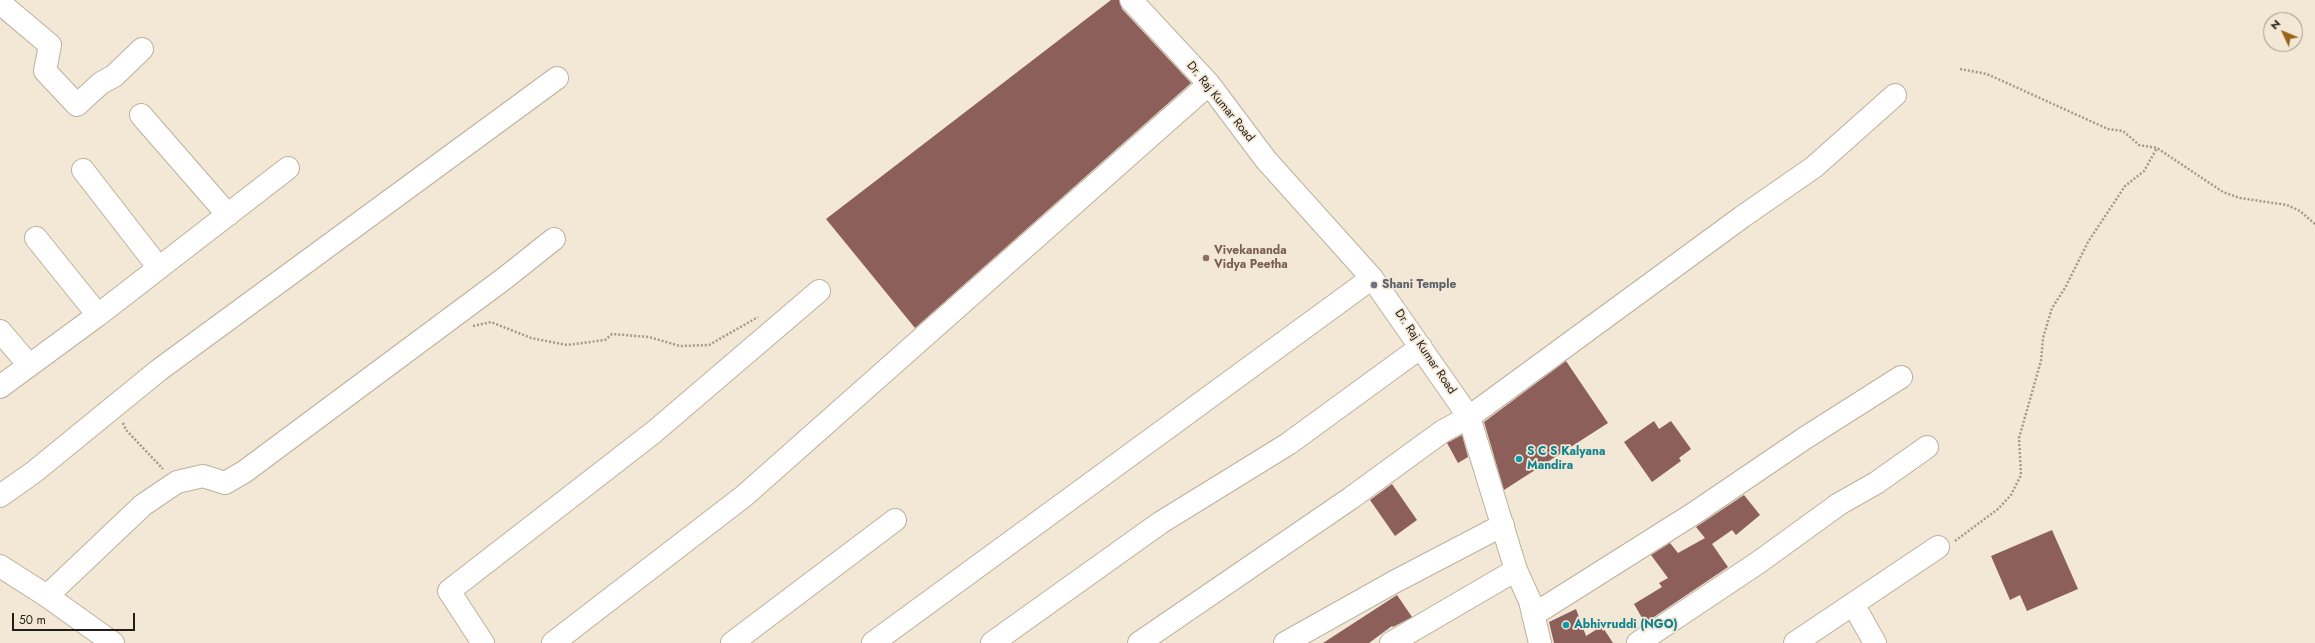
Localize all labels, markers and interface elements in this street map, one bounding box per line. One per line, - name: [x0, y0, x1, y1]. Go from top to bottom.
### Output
- north arrow: [2263, 12, 2303, 52]
- text: N: [2266, 16, 2284, 33]
- street label: Dr. Raj Kumar Road: [1183, 59, 1257, 145]
- place label: Vivekananda Vidya Peetha: [1214, 244, 1288, 272]
- marker: Vivekananda Vidya Peetha: [1201, 253, 1211, 263]
- place label: Shani Temple: [1382, 278, 1456, 292]
- marker: Shani Temple: [1369, 280, 1379, 290]
- street label: Dr. Raj Kumar Road: [1391, 307, 1459, 397]
- place label: S C S Kalyana Mandira: [1527, 445, 1605, 473]
- marker: S C S Kalyana Mandira: [1514, 454, 1524, 464]
- scale bar: [14, 605, 137, 631]
- text: 50 m: [19, 611, 46, 629]
- place label: Abhivruddi (NGO): [1574, 618, 1678, 632]
- marker: Abhivruddi (NGO): [1561, 620, 1571, 630]

